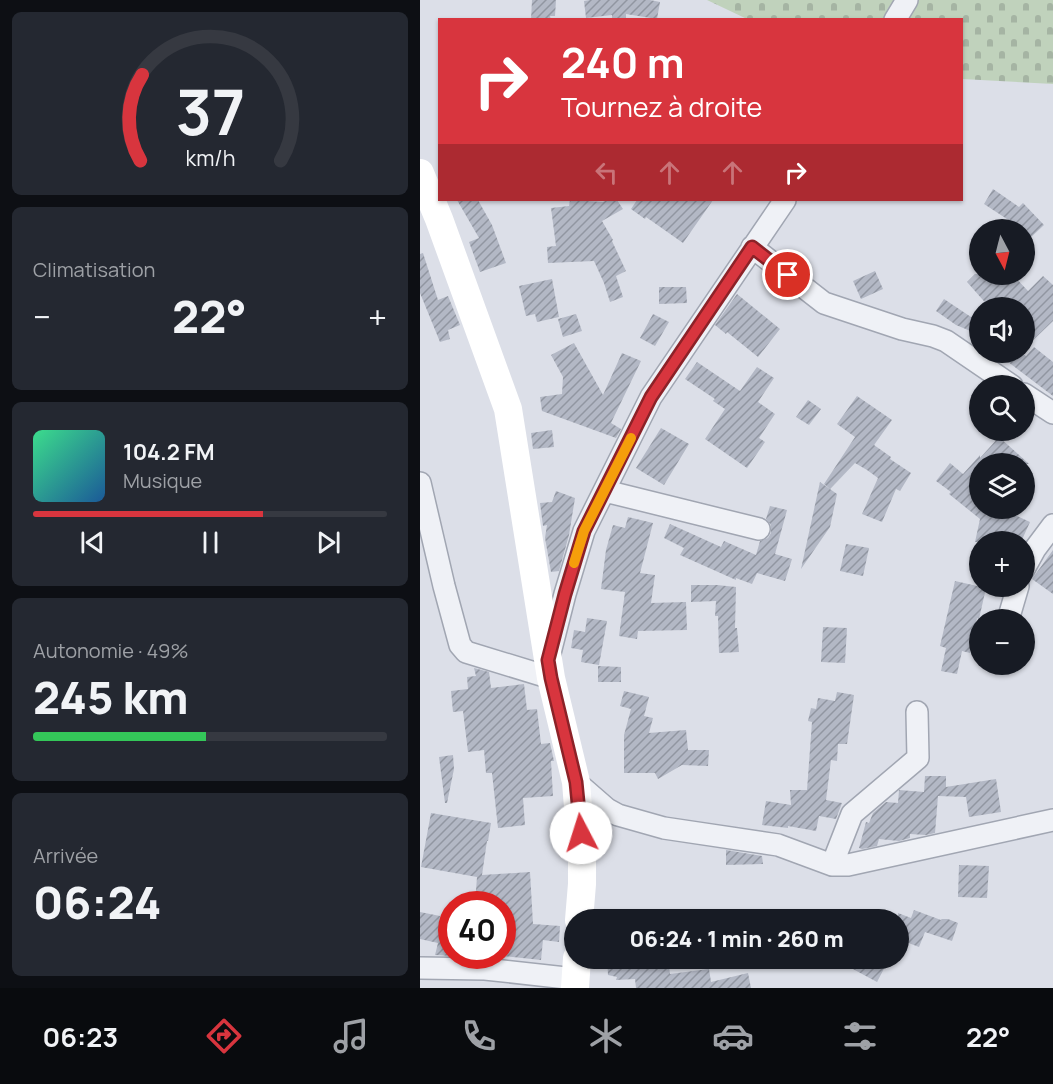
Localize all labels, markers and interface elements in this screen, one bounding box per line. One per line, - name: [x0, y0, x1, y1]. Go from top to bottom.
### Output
- text: 240 m: [561, 33, 685, 91]
- icon: right: [462, 42, 540, 120]
- text: 37: [175, 68, 245, 154]
- text: Tournez à droite: [561, 88, 762, 125]
- text: km/h: [185, 143, 235, 172]
- icon: left: [590, 156, 623, 189]
- icon: ahead: [653, 156, 686, 189]
- icon: ahead: [716, 156, 749, 189]
- icon: right: [779, 156, 812, 189]
- north arrow: [969, 219, 1035, 285]
- map controls: [969, 219, 1035, 675]
- pin: [762, 249, 813, 300]
- text: Climatisation: [33, 256, 155, 283]
- icon: arrive: [771, 258, 804, 291]
- text: 22°: [172, 285, 247, 347]
- text: −: [33, 294, 51, 339]
- text: +: [368, 294, 387, 339]
- button: sound: [969, 297, 1035, 363]
- button: search: [969, 375, 1035, 441]
- text: 104.2 FM: [123, 437, 215, 467]
- button: layers: [969, 453, 1035, 519]
- text: Musique: [123, 467, 202, 494]
- icon: previous: [76, 526, 109, 559]
- icon: pause: [194, 526, 227, 559]
- icon: next: [312, 526, 345, 559]
- button: +: [969, 531, 1035, 597]
- button: −: [969, 609, 1035, 675]
- text: Autonomie · 49%: [33, 637, 189, 664]
- text: 245 km: [33, 666, 189, 728]
- position arrow: [549, 801, 613, 865]
- text: Arrivée: [33, 842, 98, 869]
- text: 06:24: [33, 871, 161, 933]
- speed limit sign: 40: [438, 891, 516, 969]
- text: 06:24 · 1 min · 260 m: [629, 924, 844, 954]
- icon: directions: [203, 1015, 245, 1057]
- icon: music: [330, 1015, 372, 1057]
- icon: phone: [458, 1015, 500, 1057]
- icon: climate: [585, 1015, 627, 1057]
- icon: car: [712, 1015, 754, 1057]
- icon: filters: [839, 1015, 881, 1057]
- text: 06:23: [43, 1018, 118, 1055]
- text: 22°: [966, 1018, 1010, 1055]

